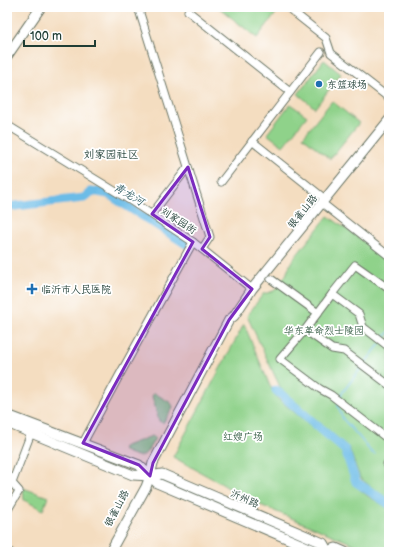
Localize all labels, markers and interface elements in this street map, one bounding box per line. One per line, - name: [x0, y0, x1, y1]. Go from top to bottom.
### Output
- scale bar: [24, 22, 95, 48]
- text: 100 m: [30, 29, 62, 44]
- marker: 东篮球场: [314, 79, 324, 89]
- place label: 东篮球场: [327, 79, 367, 91]
- district label: 刘家园社区: [84, 148, 139, 161]
- water label: 青龙河: [111, 180, 148, 210]
- street label: 银雀山路: [286, 192, 320, 231]
- street label: 刘家园街: [158, 205, 198, 237]
- marker: 临沂市人民医院: [26, 283, 38, 295]
- place label: 临沂市人民医院: [41, 284, 111, 296]
- park label: 华东革命烈士陵园: [284, 325, 364, 337]
- park label: 红嫂广场: [223, 431, 263, 443]
- street label: 银雀山路: [102, 488, 132, 529]
- street label: 沂州路: [228, 488, 261, 510]

